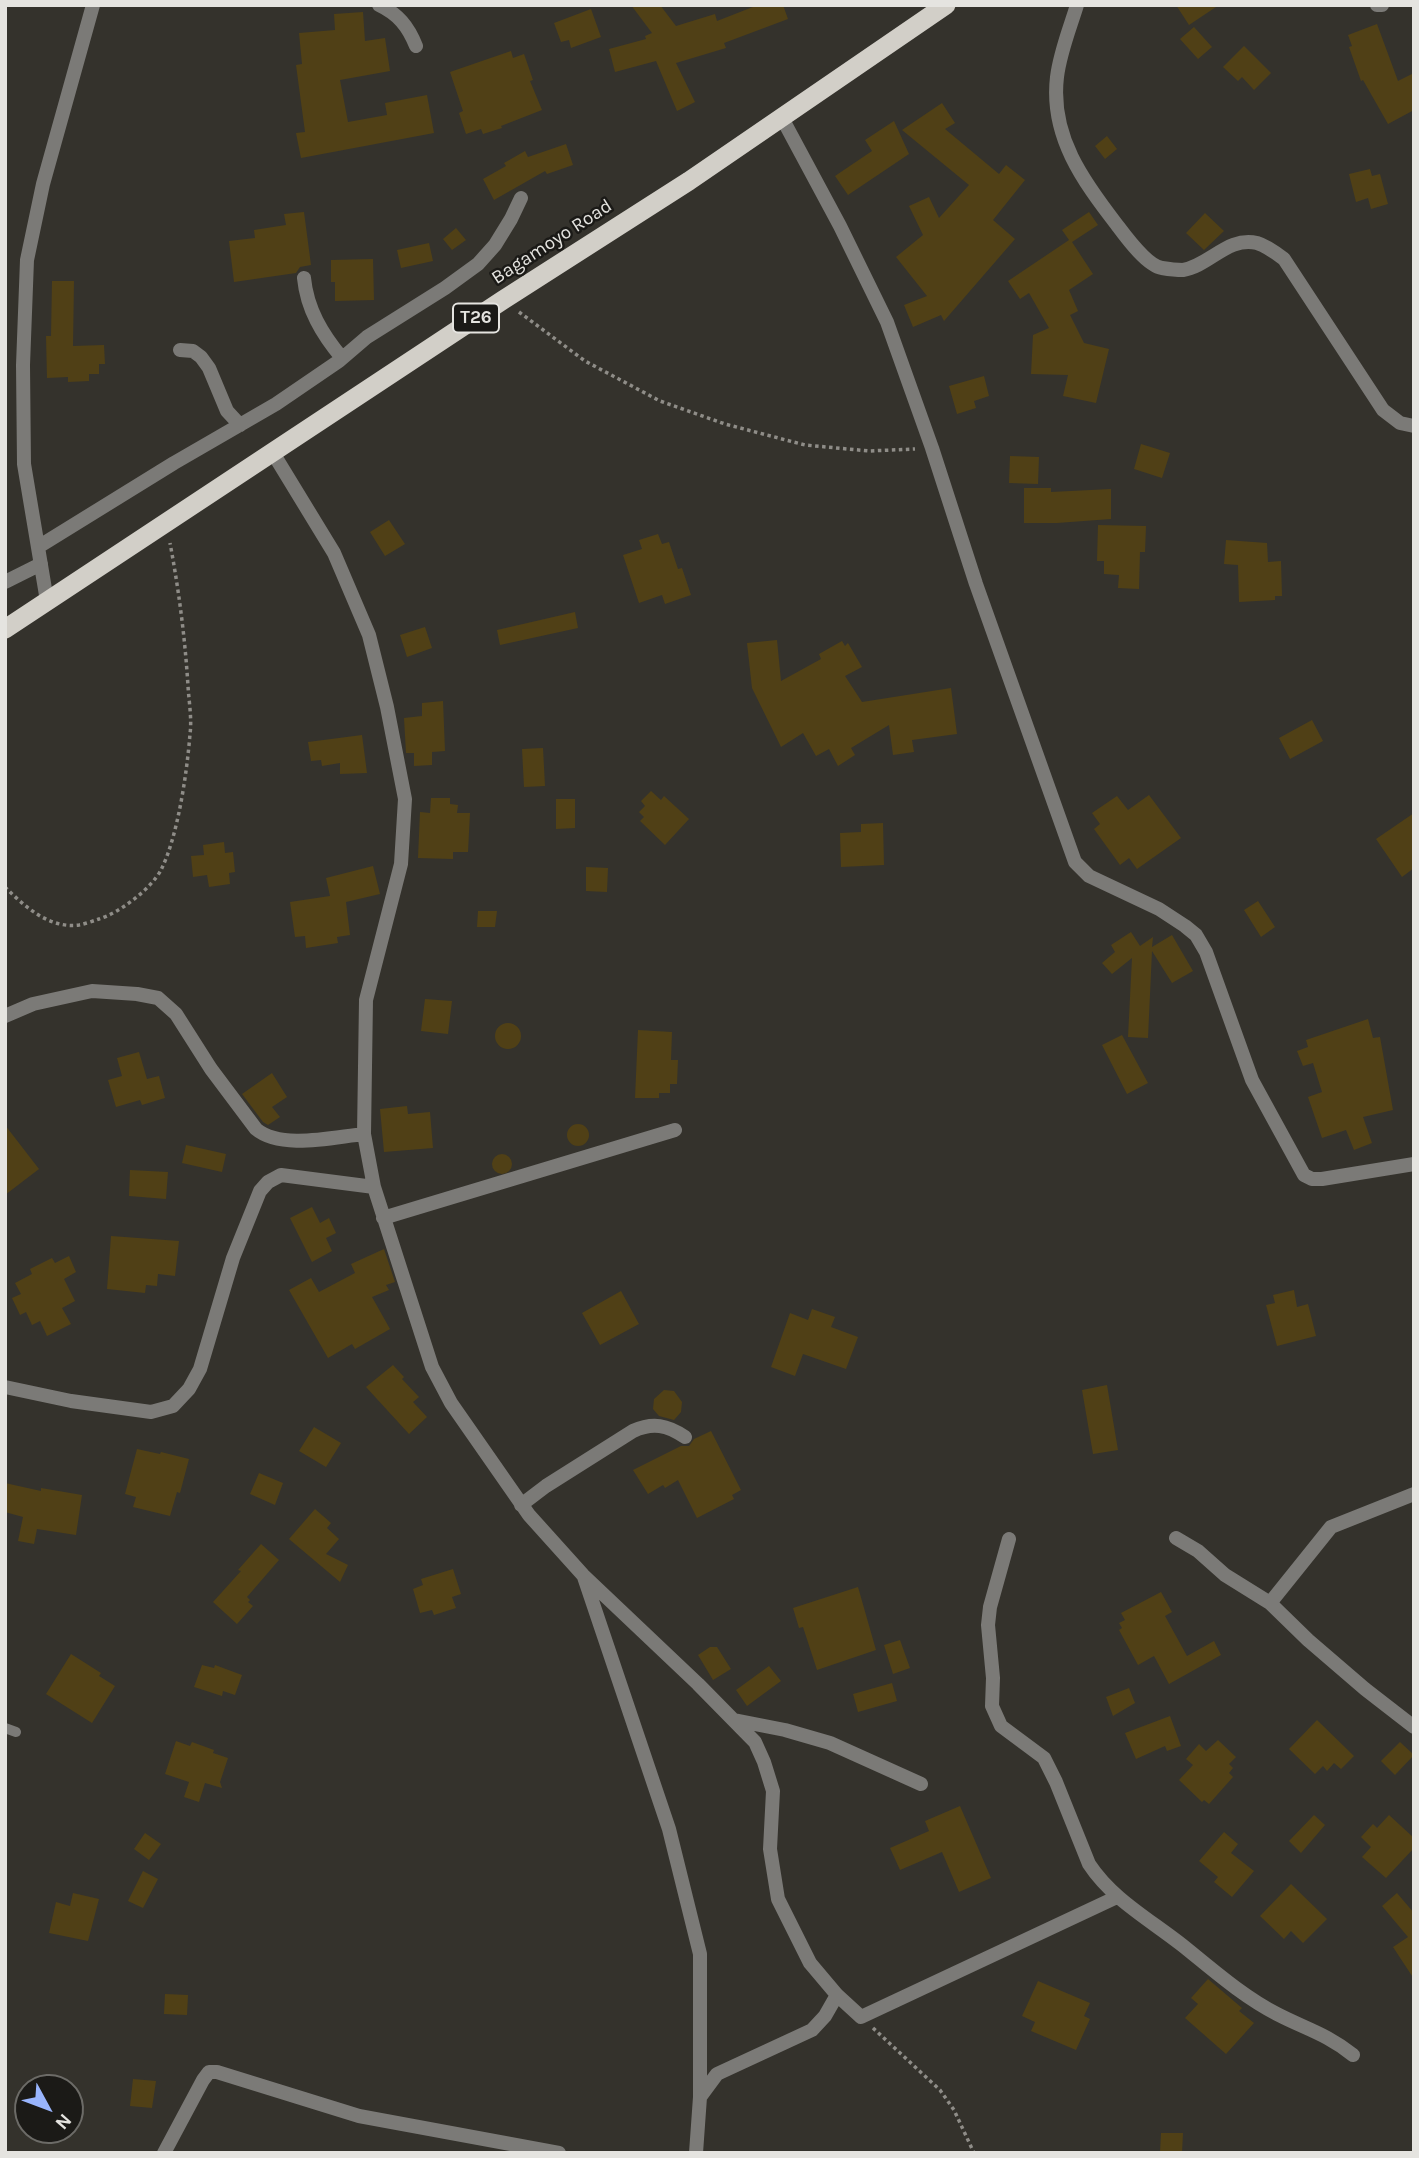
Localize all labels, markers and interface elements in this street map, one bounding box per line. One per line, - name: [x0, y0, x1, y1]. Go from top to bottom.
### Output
- street label: Bagamoyo Road: [487, 195, 617, 289]
- road number: T26: [453, 304, 499, 332]
- north arrow: [14, 2074, 84, 2144]
- text: N: [51, 2109, 76, 2134]

